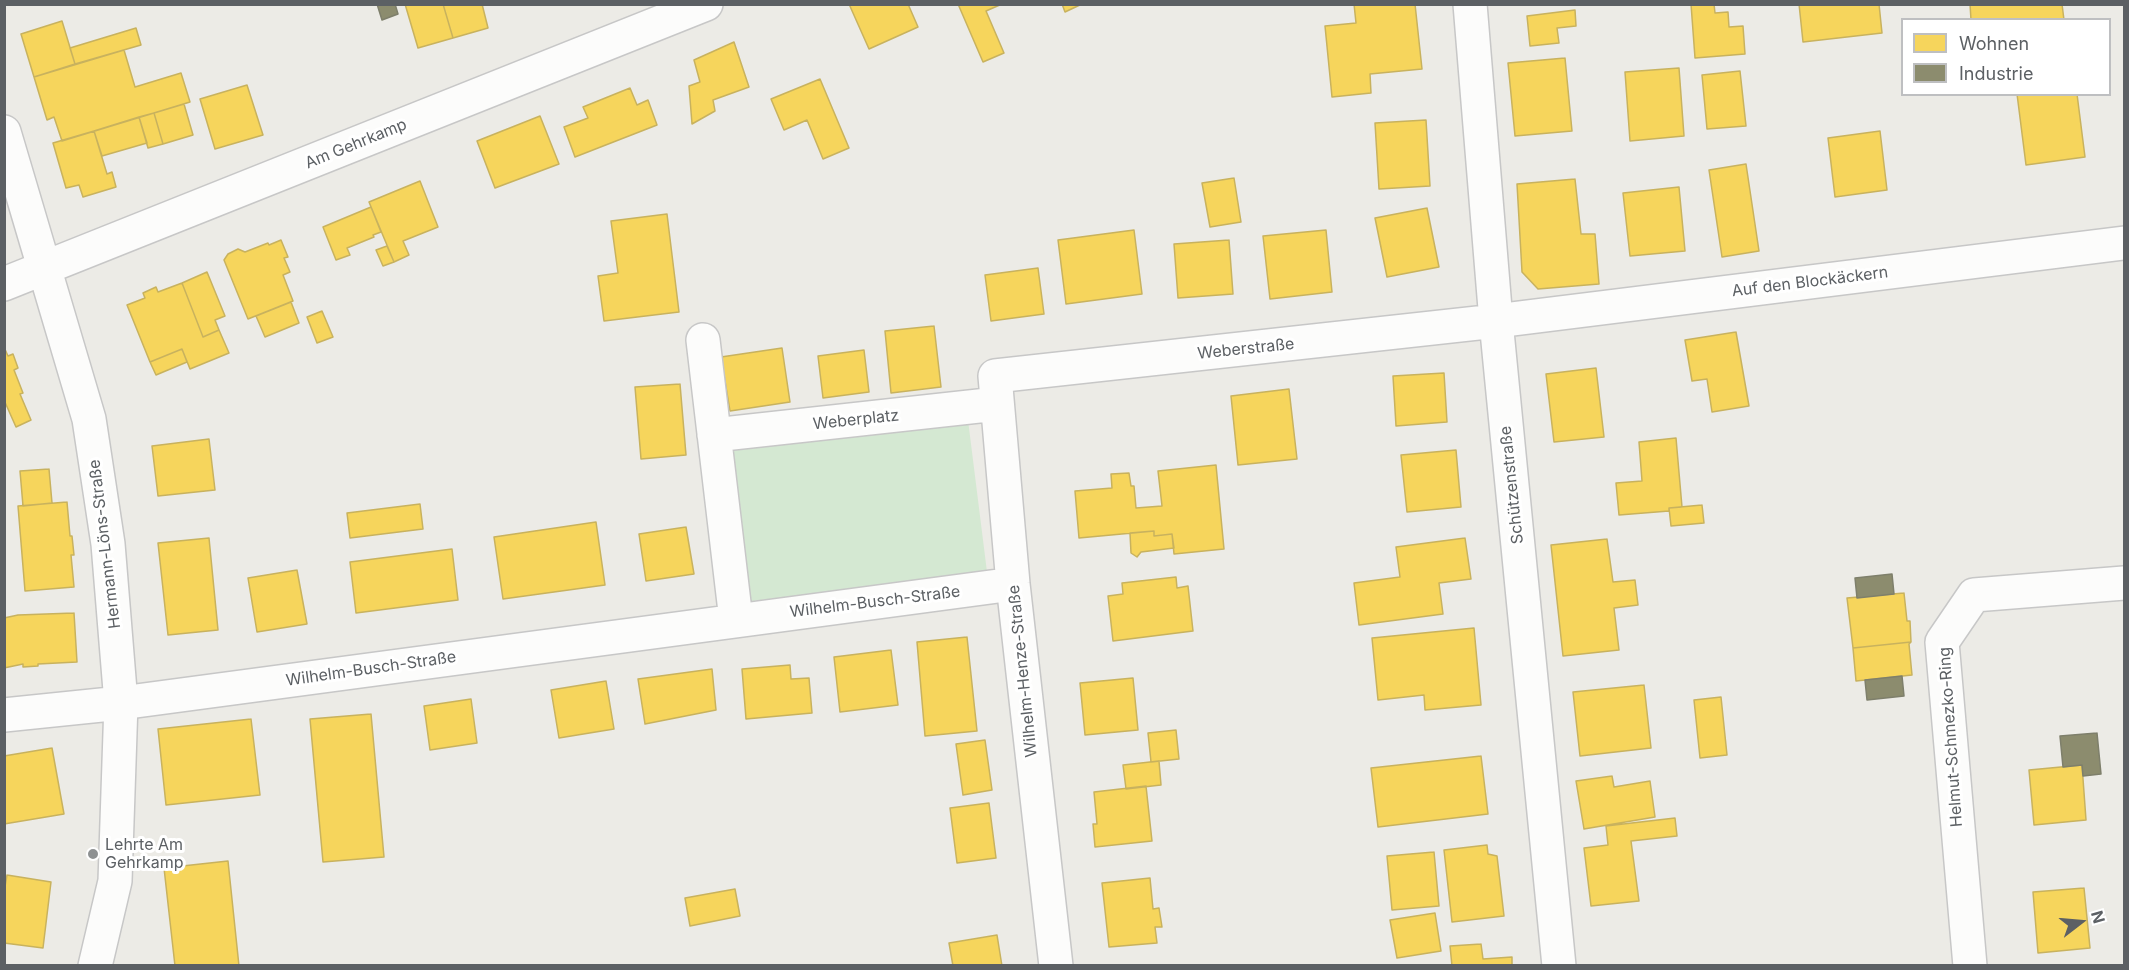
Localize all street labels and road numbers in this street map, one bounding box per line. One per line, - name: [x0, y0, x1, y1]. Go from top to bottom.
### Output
- street label: Am Gehrkamp: [302, 115, 410, 173]
- street label: Auf den Blockäckern: [1731, 263, 1889, 301]
- street label: Weberstraße: [1197, 334, 1295, 364]
- street label: Weberplatz: [812, 406, 900, 434]
- street label: Schützenstraße: [1496, 425, 1528, 545]
- street label: Hermann-Löns-Straße: [85, 458, 125, 630]
- street label: Wilhelm-Busch-Straße: [789, 582, 961, 622]
- street label: Wilhelm-Henze-Straße: [1004, 584, 1042, 758]
- street label: Helmut-Schmezko-Ring: [1935, 646, 1967, 828]
- street label: Wilhelm-Busch-Straße: [285, 648, 457, 690]

